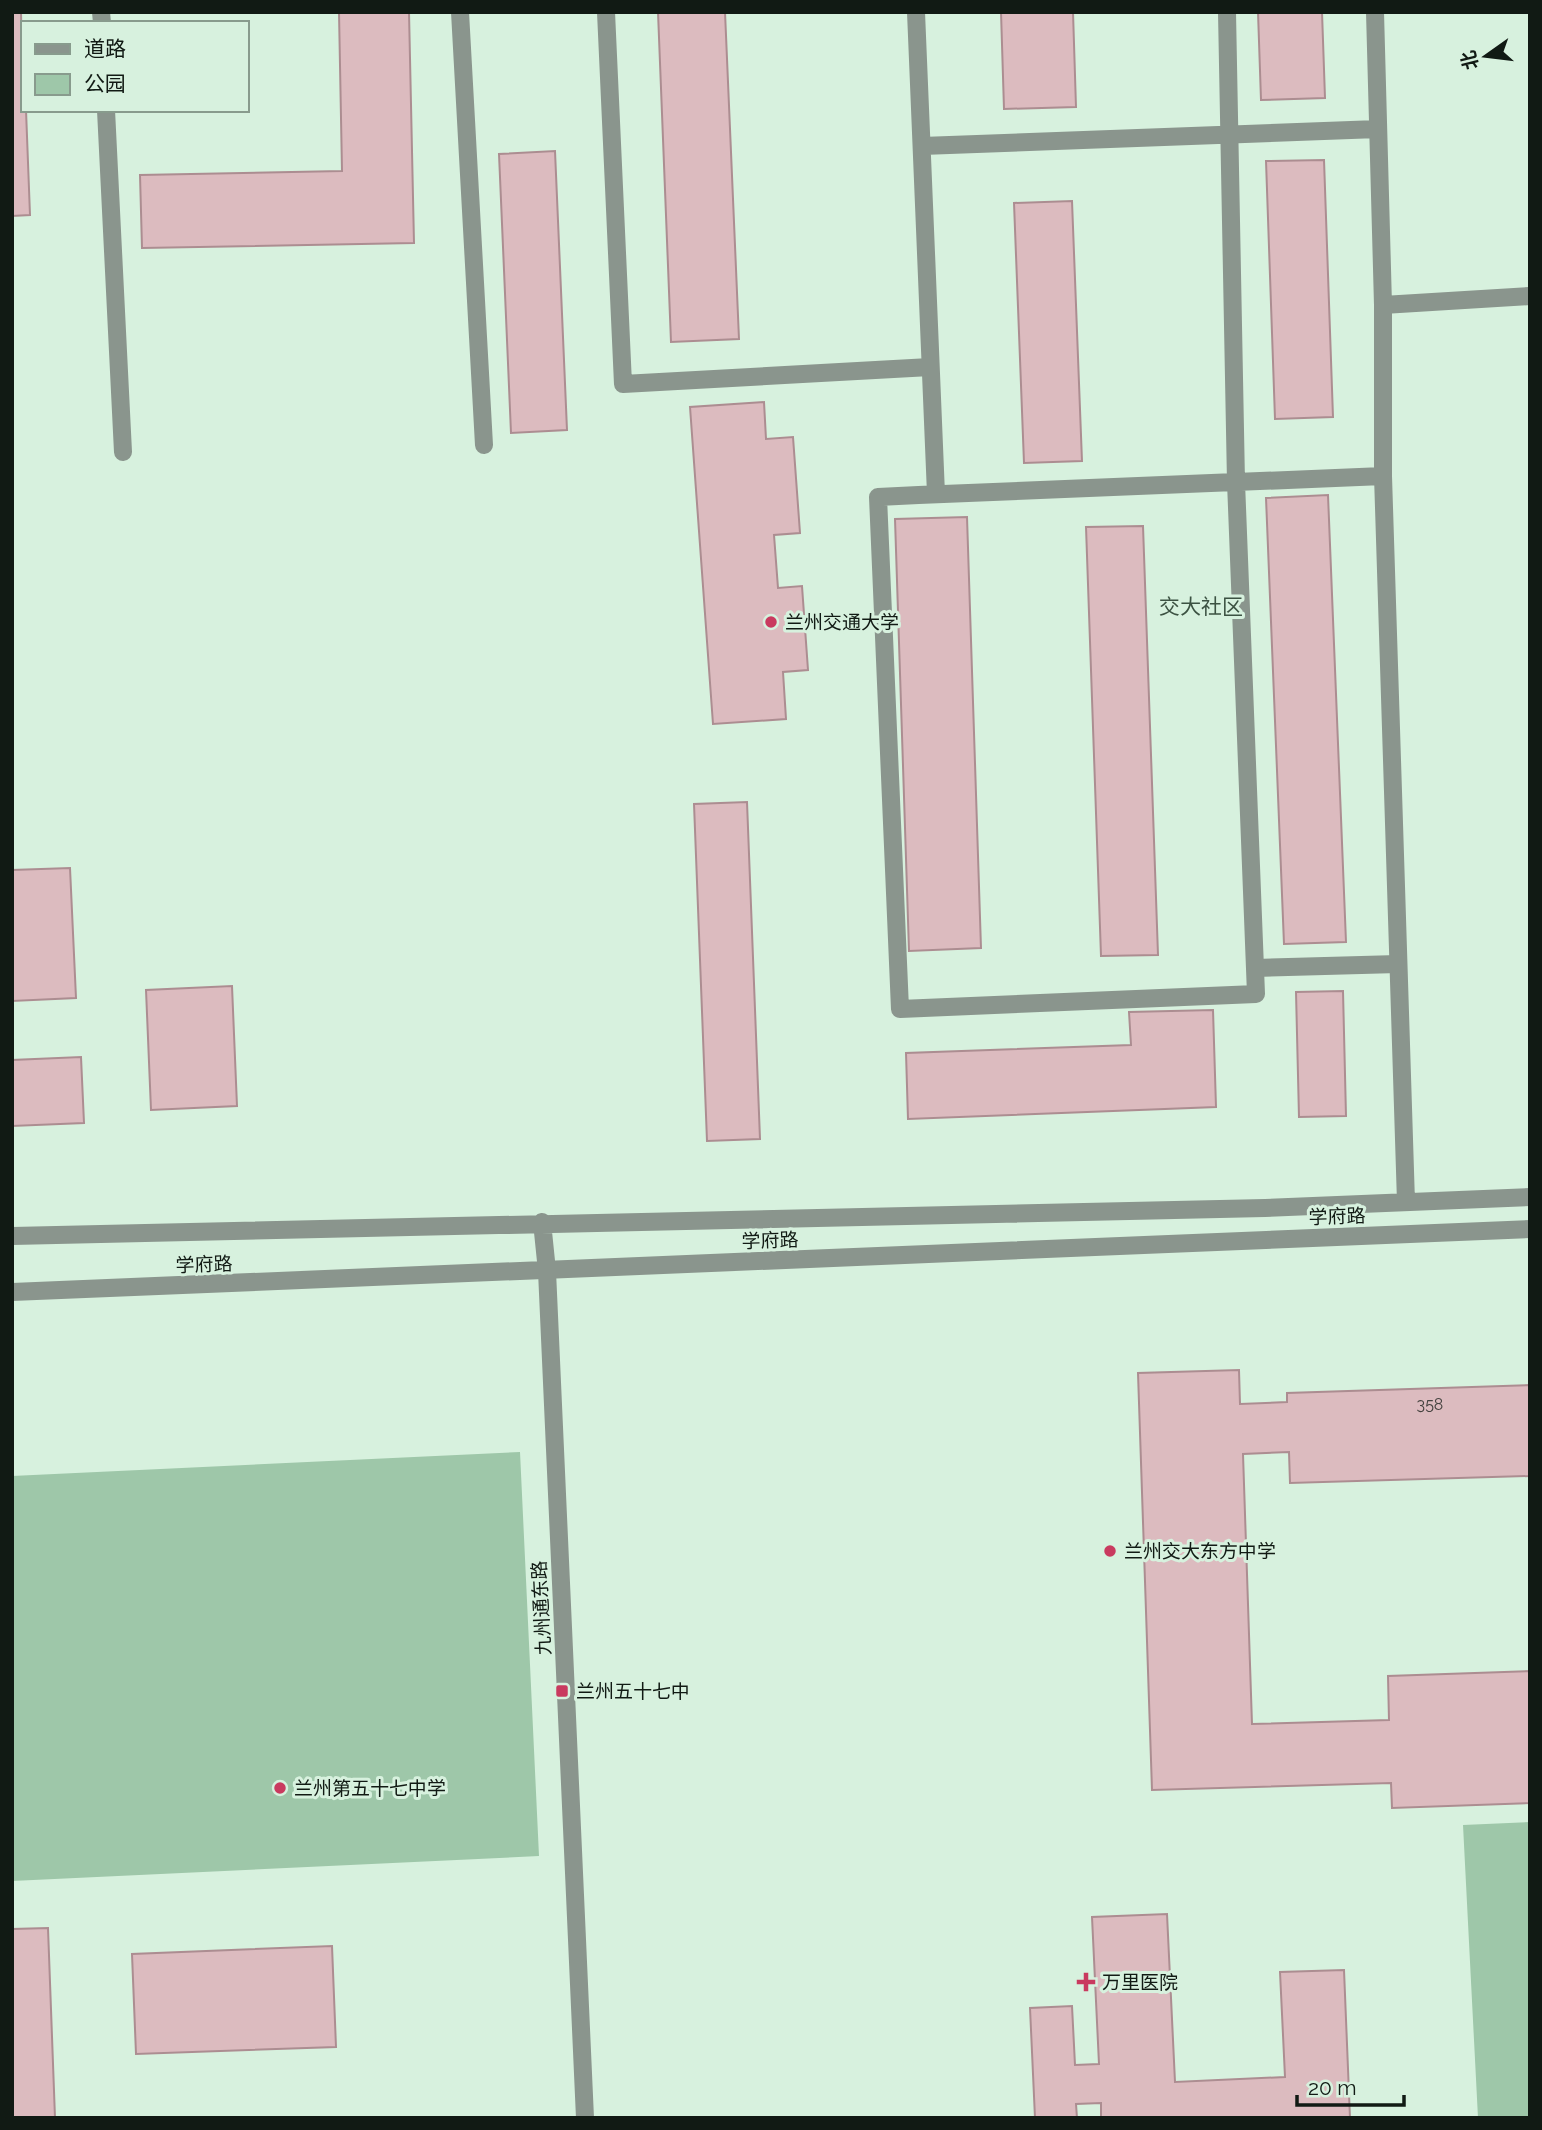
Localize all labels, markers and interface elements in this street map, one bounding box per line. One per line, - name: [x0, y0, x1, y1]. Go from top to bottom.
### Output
- legend: [21, 21, 248, 112]
- north arrow: [1451, 21, 1521, 91]
- text: 道路: [84, 36, 126, 61]
- text: 北: [1457, 48, 1482, 72]
- text: 公园: [84, 71, 126, 96]
- district label: 交大社区: [1159, 594, 1243, 619]
- place label: 兰州交通大学: [785, 611, 899, 633]
- marker: 兰州交通大学: [763, 614, 779, 630]
- street label: 学府路: [1308, 1204, 1366, 1228]
- street label: 学府路: [741, 1228, 799, 1252]
- street label: 学府路: [175, 1252, 233, 1276]
- house number: 358: [1417, 1395, 1443, 1414]
- place label: 兰州交大东方中学: [1124, 1540, 1276, 1562]
- marker: 兰州交大东方中学: [1102, 1543, 1118, 1559]
- street label: 九州通东路: [528, 1560, 554, 1656]
- place label: 兰州五十七中: [576, 1680, 690, 1702]
- marker: 兰州五十七中: [554, 1683, 570, 1699]
- place label: 兰州第五十七中学: [294, 1777, 446, 1799]
- marker: 兰州第五十七中学: [272, 1780, 288, 1796]
- place label: 万里医院: [1102, 1971, 1178, 1993]
- marker: 万里医院: [1076, 1972, 1096, 1992]
- scale bar: [1297, 2064, 1404, 2108]
- text: 20 m: [1308, 2075, 1356, 2100]

